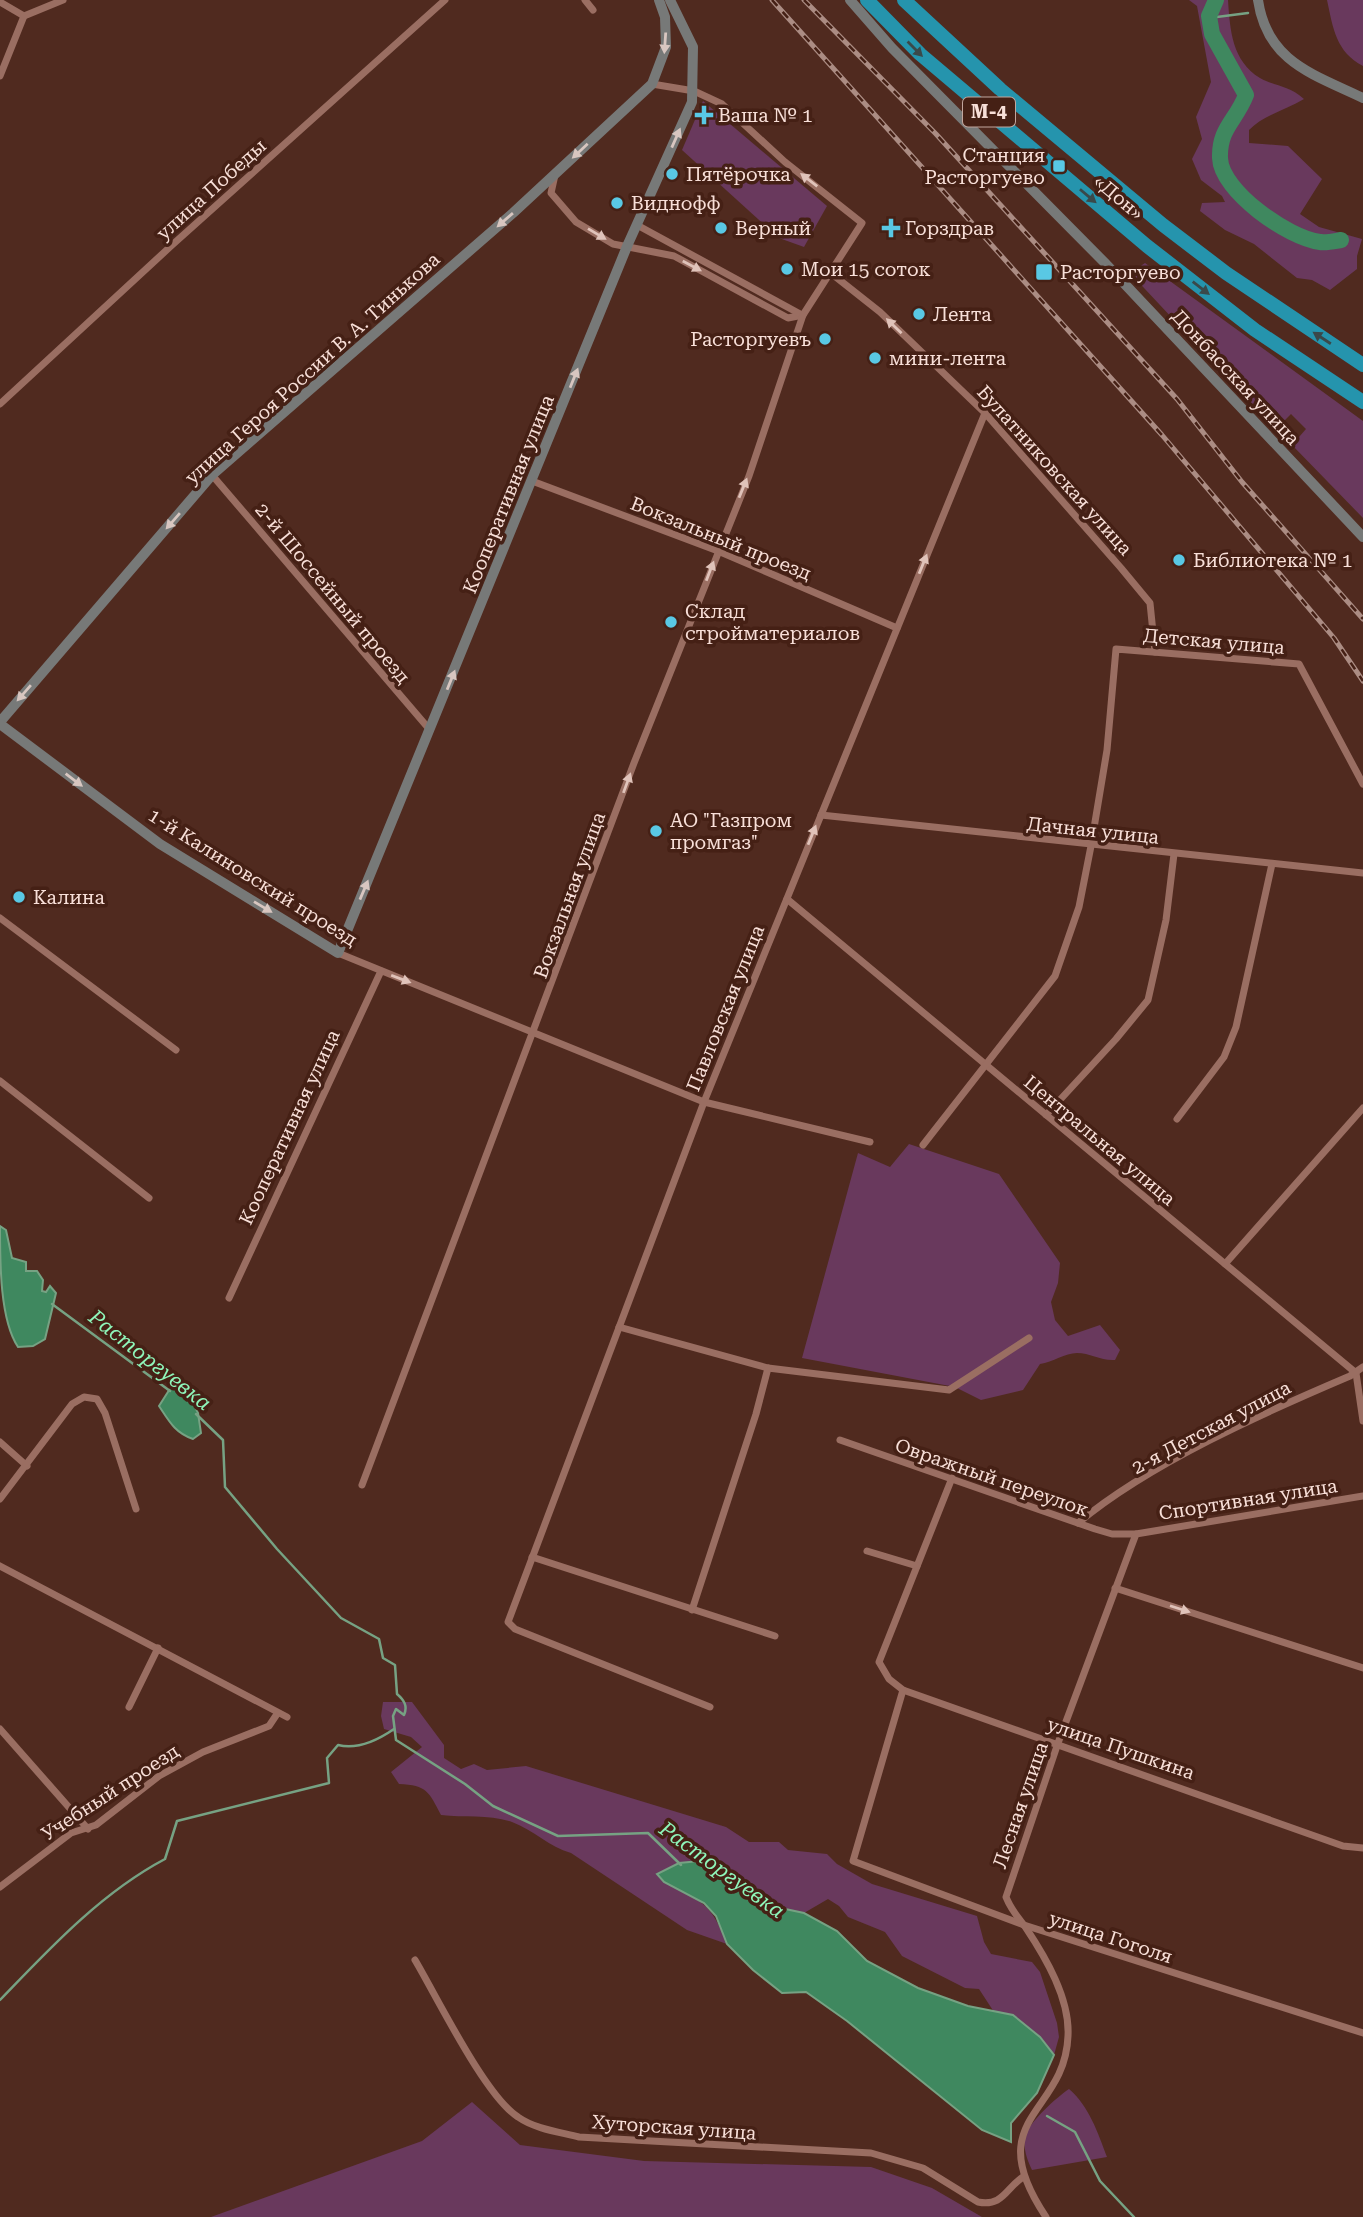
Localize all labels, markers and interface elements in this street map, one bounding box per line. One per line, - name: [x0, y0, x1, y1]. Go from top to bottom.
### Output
- one-way arrow: [659, 32, 670, 54]
- one-way arrow: [906, 40, 923, 56]
- road number: М-4: [963, 98, 1015, 127]
- place label: Ваша № 1: [718, 104, 813, 127]
- marker: Ваша № 1: [696, 107, 712, 123]
- one-way arrow: [671, 127, 682, 148]
- street label: улица Победы: [152, 134, 271, 245]
- one-way arrow: [571, 143, 589, 159]
- place label: Станция Расторгуево: [924, 144, 1045, 189]
- marker: Станция Расторгуево: [1051, 158, 1067, 174]
- place label: Пятёрочка: [686, 163, 791, 186]
- marker: Пятёрочка: [664, 166, 680, 182]
- street label: «Дон»: [1089, 170, 1148, 225]
- one-way arrow: [800, 174, 818, 188]
- one-way arrow: [1079, 188, 1097, 204]
- place label: Виднофф: [631, 192, 721, 215]
- marker: Виднофф: [609, 195, 625, 211]
- one-way arrow: [496, 212, 513, 227]
- place label: Верный: [735, 217, 812, 240]
- place label: Горздрав: [905, 217, 994, 240]
- marker: Верный: [713, 220, 729, 236]
- marker: Горздрав: [883, 220, 899, 236]
- one-way arrow: [588, 228, 607, 241]
- street label: улица Героя России В. А. Тинькова: [180, 247, 445, 489]
- place label: Мои 15 соток: [801, 258, 931, 281]
- one-way arrow: [682, 260, 702, 272]
- marker: Мои 15 соток: [779, 261, 795, 277]
- place label: Расторгуево: [1060, 261, 1181, 284]
- marker: Расторгуево: [1034, 262, 1054, 282]
- one-way arrow: [1191, 281, 1209, 296]
- place label: Лента: [933, 303, 992, 326]
- street label: Донбасская улица: [1167, 305, 1305, 450]
- marker: Лента: [911, 306, 927, 322]
- one-way arrow: [886, 318, 903, 334]
- place label: Расторгуевъ: [690, 328, 811, 351]
- marker: Расторгуевъ: [817, 331, 833, 347]
- one-way arrow: [1312, 332, 1332, 345]
- place label: мини-лента: [889, 347, 1007, 370]
- marker: мини-лента: [867, 350, 883, 366]
- one-way arrow: [568, 368, 580, 388]
- street label: Булатниковская улица: [972, 381, 1137, 561]
- street label: Кооперативная улица: [458, 391, 559, 597]
- one-way arrow: [738, 478, 749, 499]
- street label: Вокзальный проезд: [627, 492, 815, 585]
- street label: 2-й Шоссейный проезд: [250, 499, 415, 688]
- one-way arrow: [166, 512, 181, 529]
- place label: Библиотека № 1: [1193, 549, 1353, 572]
- marker: Библиотека № 1: [1171, 552, 1187, 568]
- one-way arrow: [917, 554, 928, 575]
- one-way arrow: [705, 561, 716, 582]
- place label: Склад стройматериалов: [685, 600, 860, 645]
- marker: Склад стройматериалов: [663, 614, 679, 630]
- street label: Детская улица: [1142, 624, 1286, 659]
- one-way arrow: [446, 669, 457, 690]
- one-way arrow: [16, 684, 32, 702]
- one-way arrow: [622, 772, 633, 793]
- one-way arrow: [65, 773, 84, 787]
- street label: 1-й Калиновский проезд: [144, 804, 361, 951]
- street label: Вокзальная улица: [529, 808, 610, 981]
- place label: АО "Газпром промгаз": [670, 809, 792, 854]
- street label: Дачная улица: [1026, 812, 1161, 849]
- marker: АО "Газпром промгаз": [648, 823, 664, 839]
- one-way arrow: [807, 825, 818, 846]
- one-way arrow: [359, 879, 370, 900]
- place label: Калина: [33, 886, 105, 909]
- marker: Калина: [11, 889, 27, 905]
- one-way arrow: [253, 900, 272, 913]
- street label: Павловская улица: [682, 921, 770, 1095]
- one-way arrow: [391, 973, 412, 984]
- street label: Кооперативная улица: [234, 1025, 345, 1228]
- street label: Центральная улица: [1019, 1070, 1181, 1211]
- water label: Расторгуевка: [83, 1304, 216, 1415]
- street label: 2-я Детская улица: [1128, 1375, 1295, 1479]
- street label: Овражный переулок: [892, 1434, 1092, 1521]
- street label: Спортивная улица: [1157, 1474, 1340, 1525]
- one-way arrow: [1170, 1604, 1191, 1615]
- street label: улица Пушкина: [1044, 1712, 1198, 1785]
- street label: Лесная улица: [988, 1738, 1053, 1871]
- street label: Учебный проезд: [37, 1739, 183, 1845]
- water label: Расторгуевка: [654, 1816, 789, 1923]
- street label: улица Гоголя: [1046, 1907, 1176, 1968]
- street label: Хуторская улица: [591, 2110, 758, 2145]

